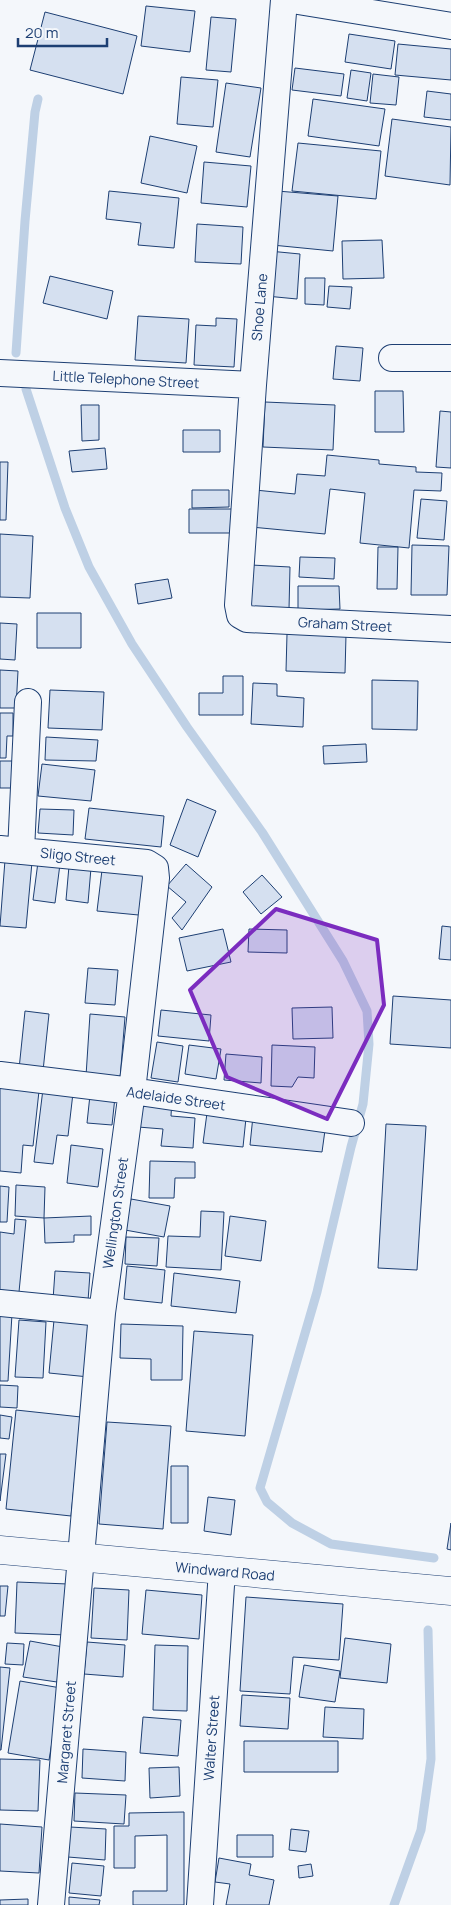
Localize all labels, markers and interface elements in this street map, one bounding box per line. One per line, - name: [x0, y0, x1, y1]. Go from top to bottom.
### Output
- scale bar: [18, 15, 106, 47]
- text: 20 m: [25, 22, 58, 43]
- street label: Shoe Lane: [247, 273, 271, 341]
- street label: Little Telephone Street: [52, 366, 200, 392]
- street label: Graham Street: [297, 612, 393, 636]
- street label: Sligo Street: [39, 843, 117, 869]
- street label: Adelaide Street: [125, 1082, 227, 1114]
- street label: Wellington Street: [98, 1155, 132, 1270]
- street label: Windward Road: [174, 1557, 276, 1585]
- street label: Margaret Street: [52, 1679, 80, 1784]
- street label: Walter Street: [199, 1694, 224, 1782]

